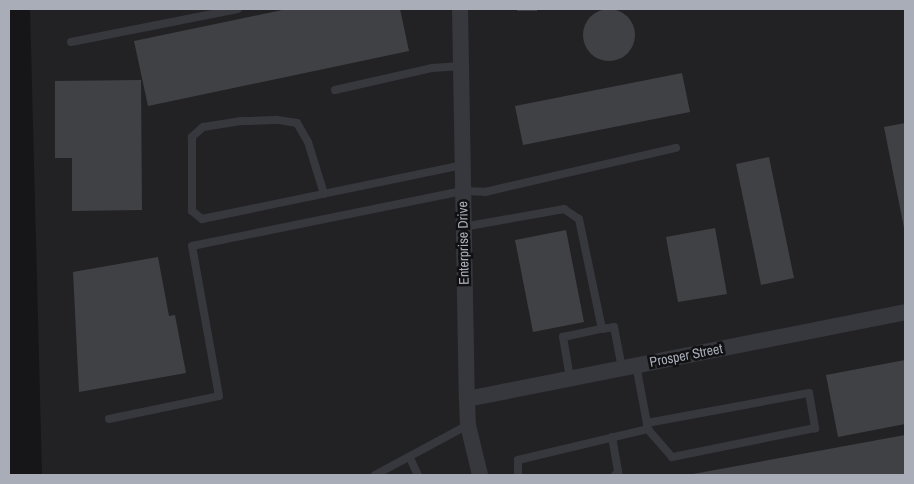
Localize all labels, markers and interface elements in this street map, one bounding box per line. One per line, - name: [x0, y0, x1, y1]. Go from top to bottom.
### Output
- street label: Enterprise Drive: [454, 201, 472, 285]
- street label: Prosper Street: [648, 340, 724, 370]

